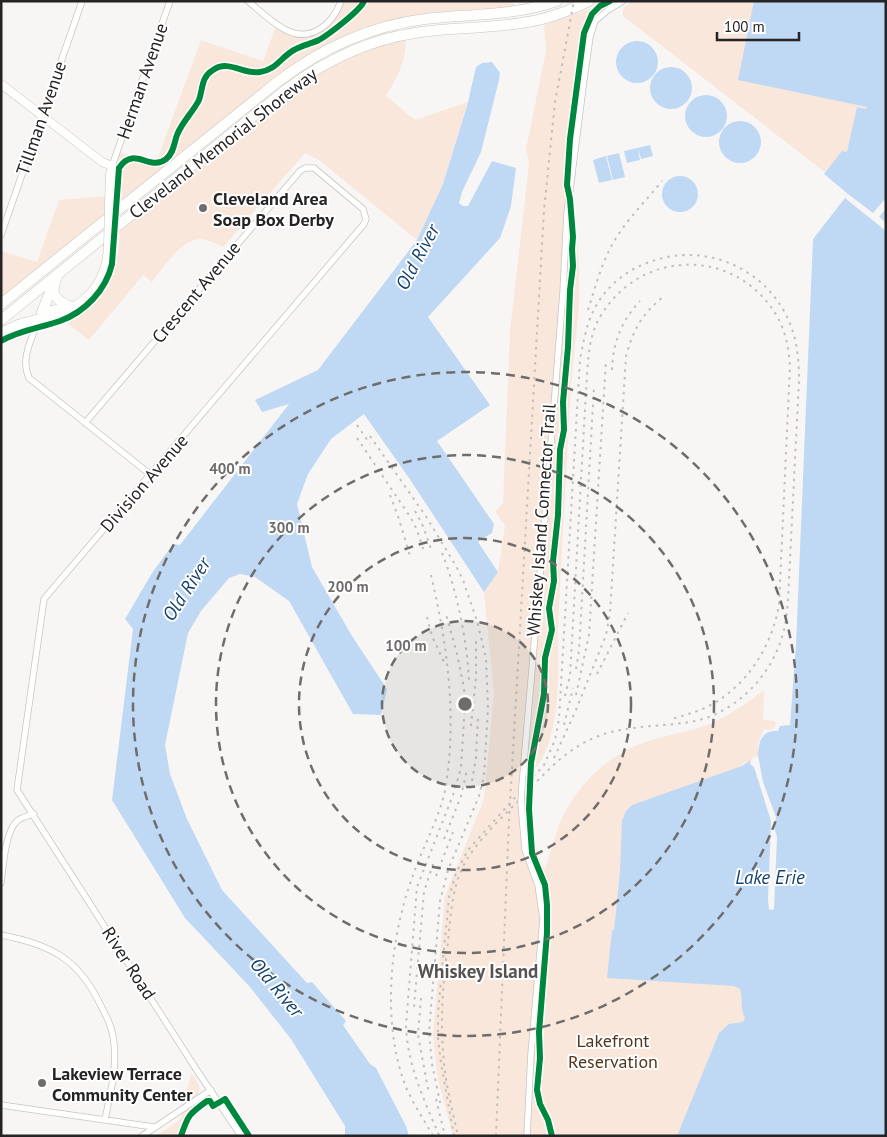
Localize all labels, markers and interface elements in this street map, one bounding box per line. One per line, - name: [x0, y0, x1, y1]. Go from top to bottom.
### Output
- scale bar: [717, 10, 800, 42]
- text: 100 m: [724, 17, 765, 36]
- street label: Herman Avenue: [111, 20, 173, 142]
- street label: Tillman Avenue: [11, 58, 71, 178]
- street label: Cleveland Memorial Shoreway: [124, 62, 322, 224]
- place label: Cleveland Area Soap Box Derby: [213, 187, 334, 231]
- marker: Cleveland Area Soap Box Derby: [197, 202, 209, 214]
- water label: Old River: [390, 219, 445, 294]
- street label: Crescent Avenue: [147, 236, 245, 348]
- street label: Whiskey Island Connector Trail: [521, 402, 561, 637]
- street label: Division Avenue: [95, 429, 193, 537]
- text: 400 m: [209, 459, 251, 478]
- text: 300 m: [268, 518, 310, 537]
- water label: Old River: [157, 551, 216, 625]
- text: 200 m: [327, 577, 369, 596]
- text: 100 m: [385, 636, 427, 655]
- centre of rings: [456, 695, 474, 713]
- water label: Lake Erie: [735, 865, 805, 889]
- street label: River Road: [97, 922, 161, 1004]
- water label: Old River: [245, 952, 310, 1023]
- district label: Whiskey Island: [418, 959, 538, 983]
- park label: Lakefront Reservation: [568, 1029, 658, 1073]
- place label: Lakeview Terrace Community Center: [52, 1062, 193, 1106]
- marker: Lakeview Terrace Community Center: [36, 1077, 48, 1089]

